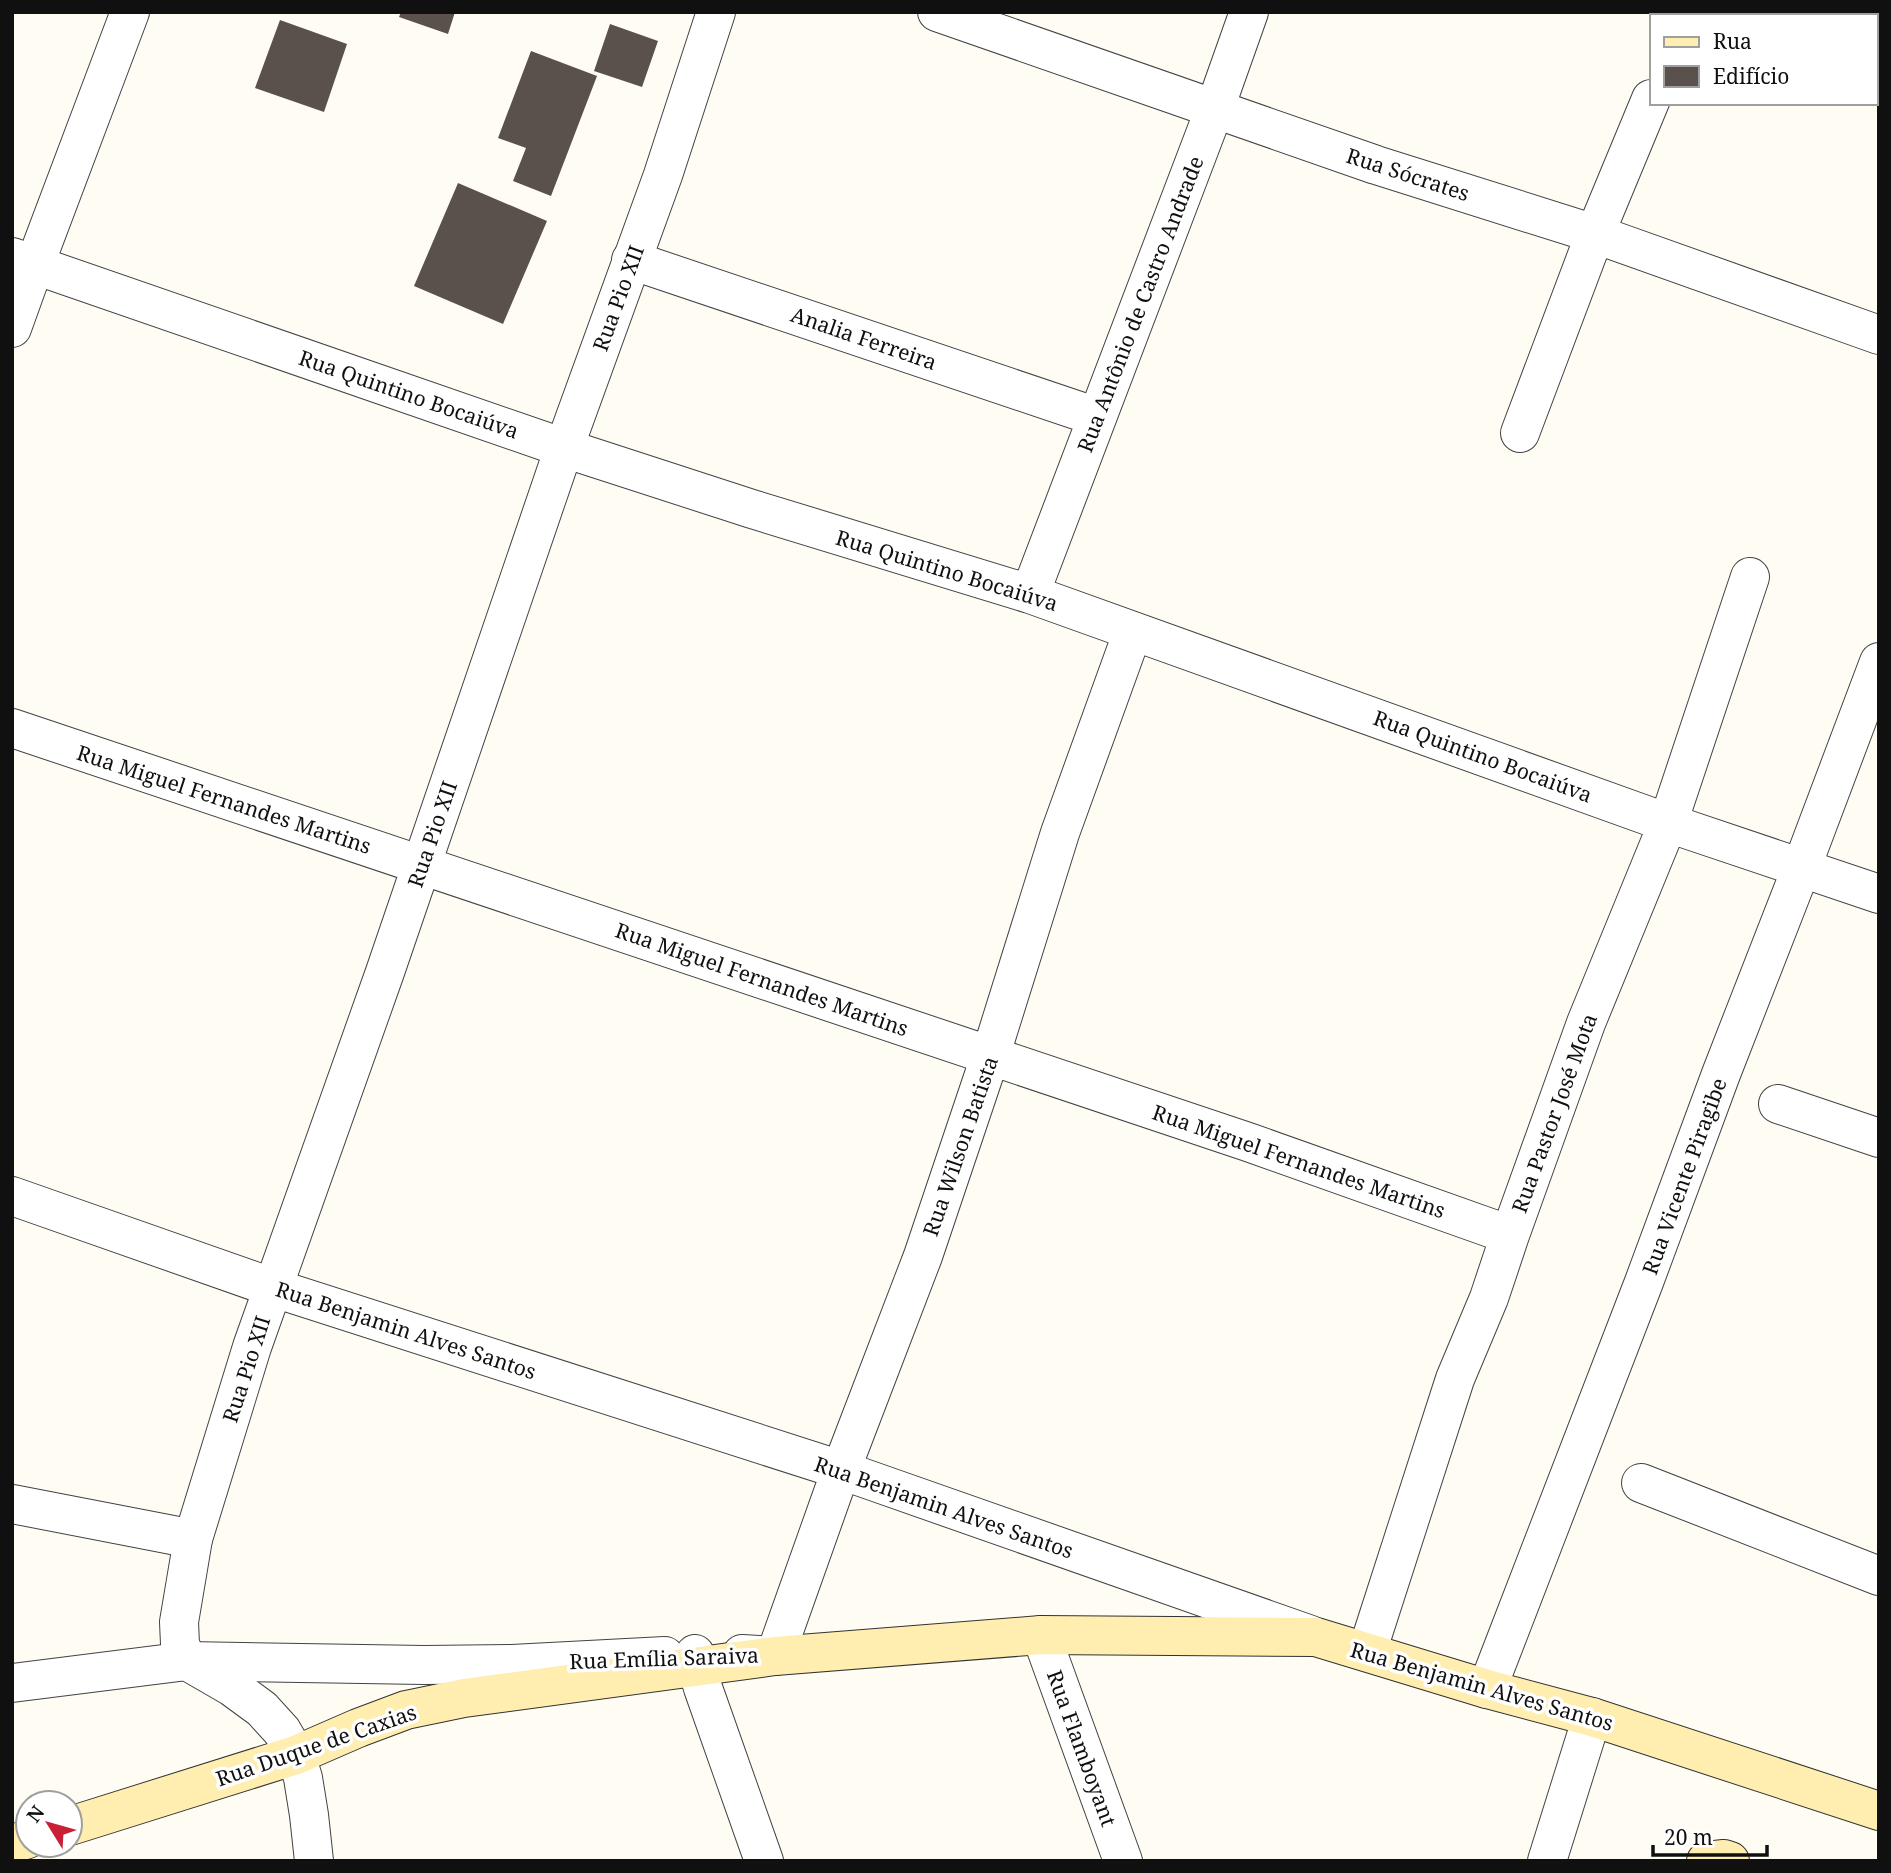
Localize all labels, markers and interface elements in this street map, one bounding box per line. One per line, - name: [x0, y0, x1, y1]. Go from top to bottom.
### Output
- legend: [1650, 14, 1877, 105]
- text: Rua: [1713, 27, 1752, 55]
- text: Edifício: [1713, 62, 1789, 90]
- street label: Rua Sócrates: [1343, 141, 1473, 207]
- street label: Rua Antônio de Castro Andrade: [1070, 152, 1210, 456]
- street label: Rua Pio XII: [586, 241, 650, 355]
- street label: Analia Ferreira: [787, 300, 941, 376]
- street label: Rua Quintino Bocaiúva: [295, 343, 523, 445]
- street label: Rua Quintino Bocaiúva: [833, 523, 1061, 617]
- street label: Rua Quintino Bocaiúva: [1370, 703, 1596, 809]
- street label: Rua Miguel Fernandes Martins: [73, 738, 375, 860]
- street label: Rua Pio XII: [401, 777, 463, 891]
- street label: Rua Miguel Fernandes Martins: [612, 916, 912, 1042]
- street label: Rua Pastor José Mota: [1505, 1010, 1603, 1216]
- street label: Rua Wilson Batista: [916, 1052, 1004, 1240]
- street label: Rua Vicente Piragibe: [1635, 1074, 1733, 1278]
- street label: Rua Miguel Fernandes Martins: [1149, 1098, 1449, 1224]
- street label: Rua Benjamin Alves Santos: [272, 1275, 540, 1385]
- street label: Rua Pio XII: [216, 1312, 276, 1426]
- street label: Rua Benjamin Alves Santos: [811, 1449, 1077, 1565]
- street label: Rua Benjamin Alves Santos: [1347, 1635, 1617, 1737]
- street label: Rua Emília Saraiva: [569, 1641, 759, 1675]
- street label: Rua Flamboyant: [1041, 1666, 1123, 1830]
- street label: Rua Duque de Caxias: [212, 1698, 420, 1792]
- north arrow: [14, 1789, 84, 1859]
- text: N: [21, 1800, 50, 1828]
- scale bar: [1653, 1814, 1767, 1858]
- text: 20 m: [1664, 1823, 1713, 1851]

